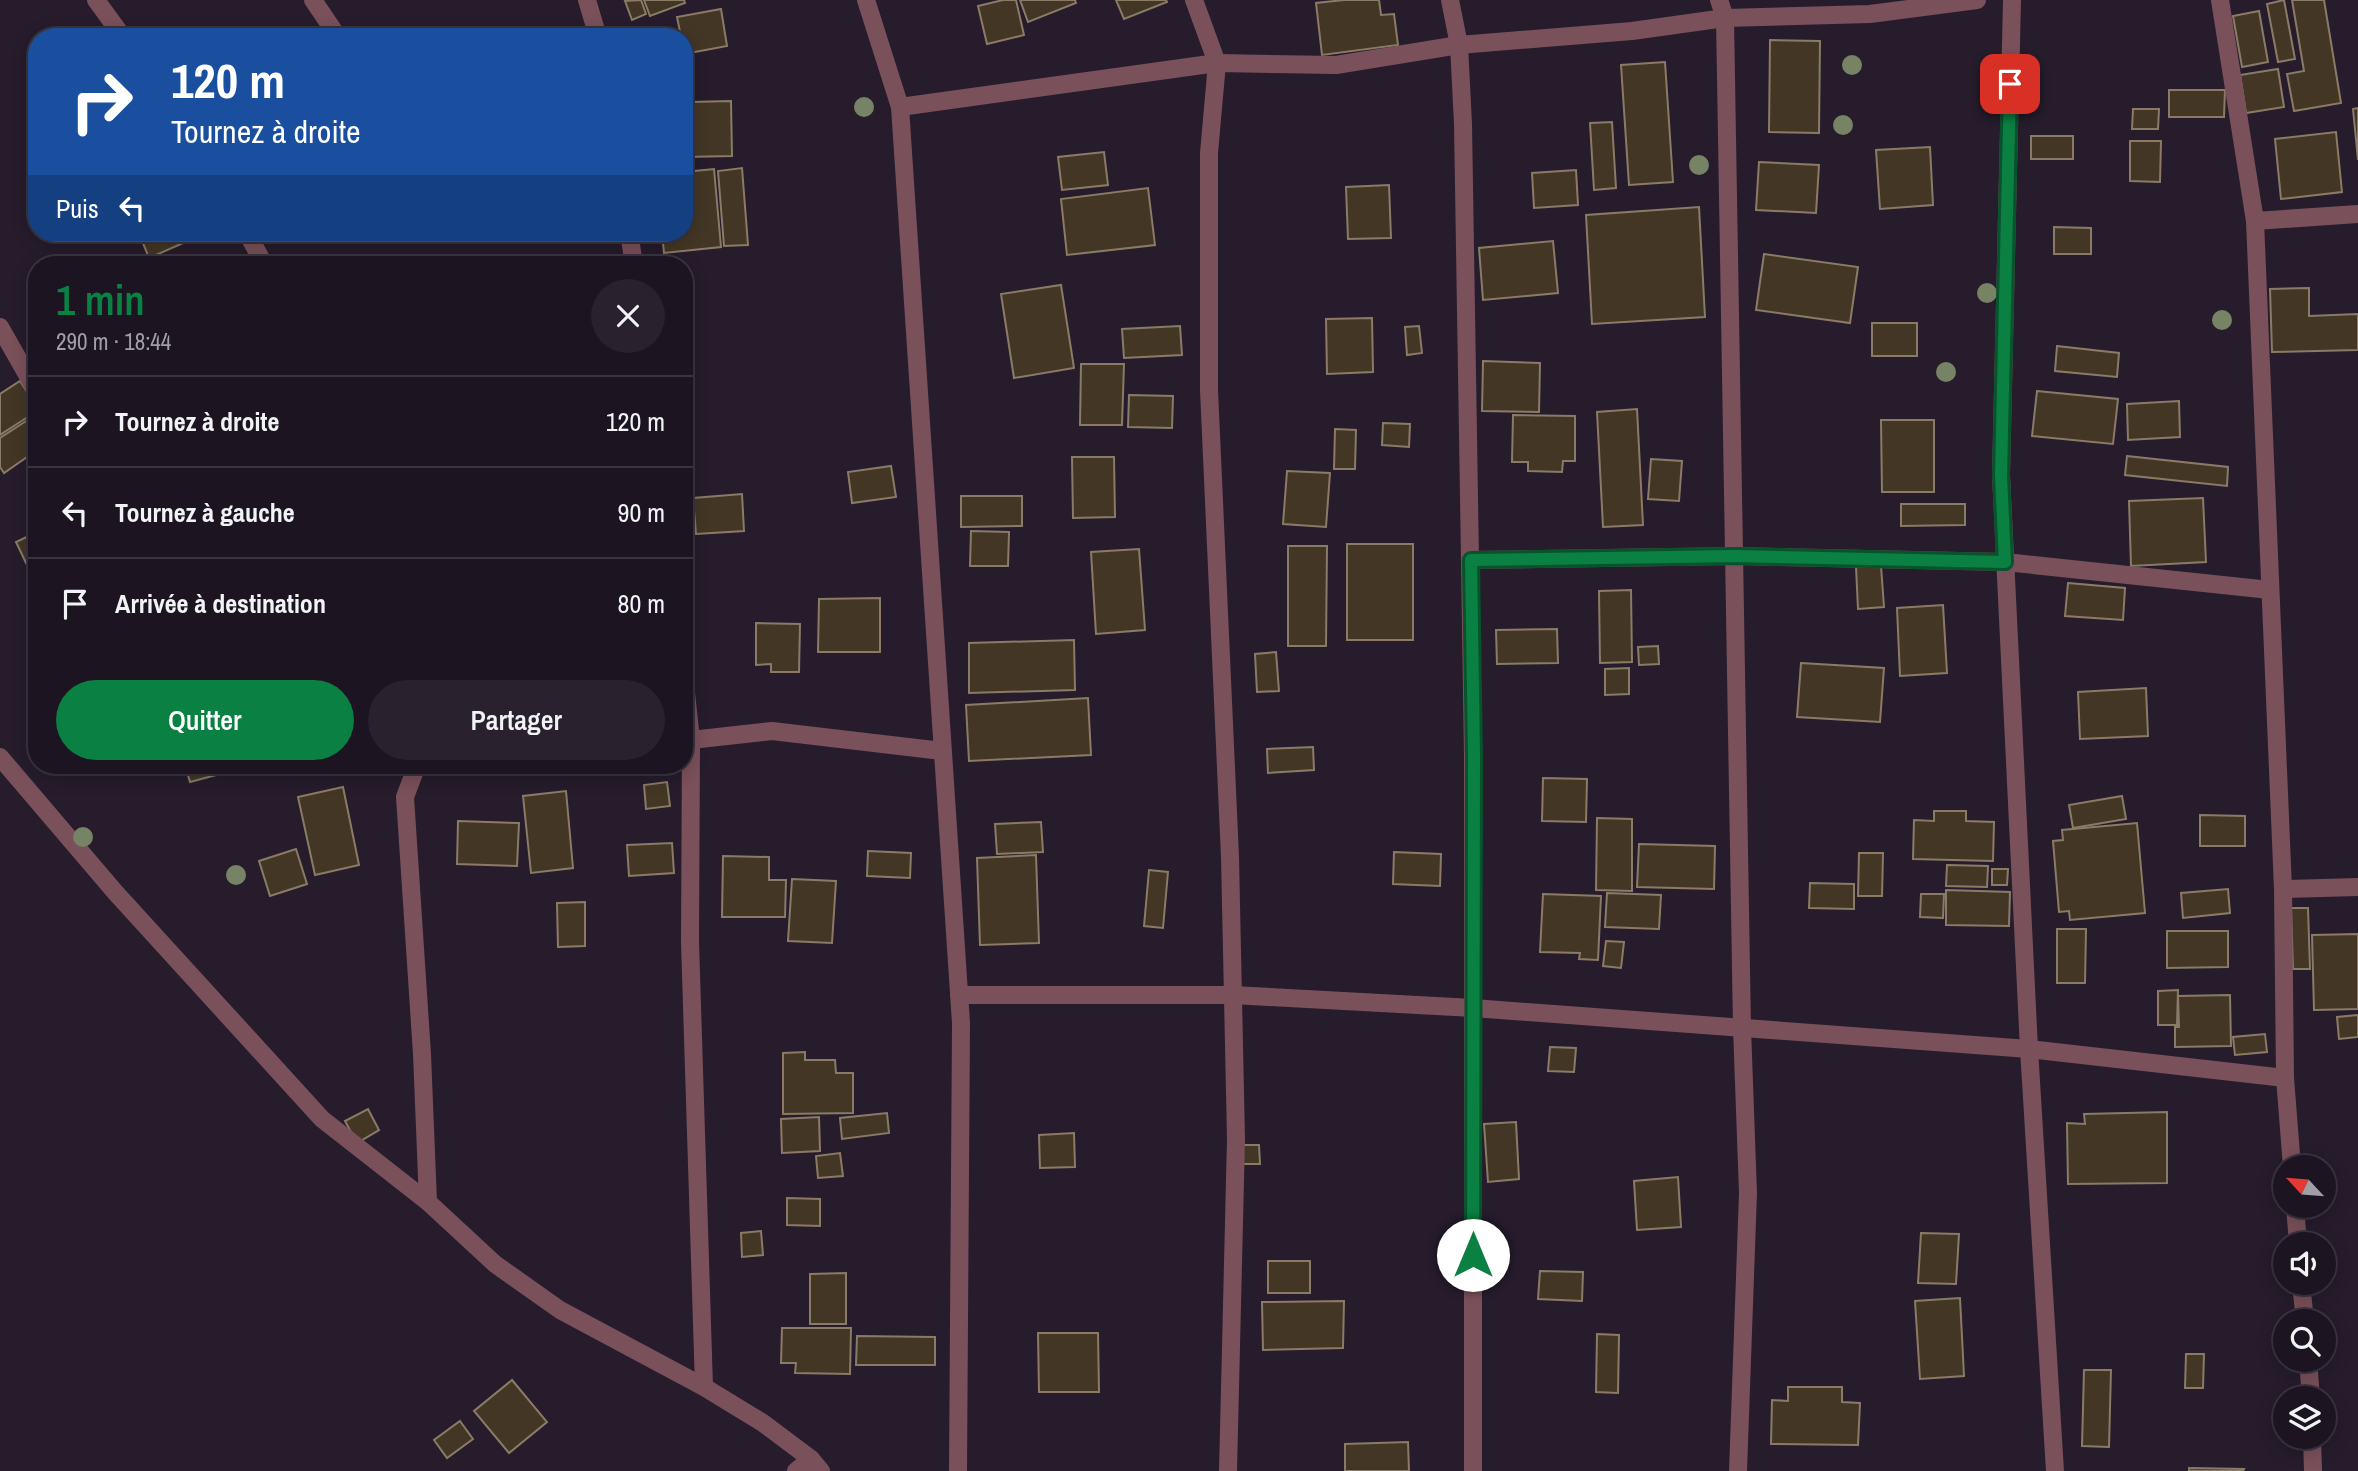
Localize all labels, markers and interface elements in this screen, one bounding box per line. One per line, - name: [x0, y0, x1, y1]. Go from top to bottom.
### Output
- text: 120 m: [171, 47, 285, 113]
- pin: [1980, 54, 2040, 114]
- icon: right: [56, 56, 147, 147]
- icon: arrive: [1991, 65, 2029, 103]
- text: Tournez à droite: [171, 110, 361, 153]
- icon: left: [113, 189, 151, 227]
- text: Puis: [56, 191, 99, 226]
- text: 1 min: [56, 272, 145, 328]
- button: close: [591, 279, 665, 353]
- text: 290 m · 18:44: [56, 326, 171, 357]
- icon: right: [56, 403, 94, 441]
- text: Tournez à droite: [115, 404, 279, 439]
- text: 120 m: [606, 404, 665, 439]
- icon: left: [56, 494, 94, 532]
- text: Tournez à gauche: [115, 495, 295, 530]
- text: 90 m: [618, 495, 665, 530]
- icon: arrive: [56, 585, 94, 623]
- text: Arrivée à destination: [115, 586, 326, 621]
- text: 80 m: [618, 586, 665, 621]
- button: Quitter: [56, 680, 354, 760]
- button: Partager: [368, 680, 665, 760]
- north arrow: [2273, 1155, 2336, 1218]
- map controls: [2273, 1155, 2336, 1449]
- position arrow: [1436, 1218, 1510, 1292]
- button: sound: [2273, 1232, 2336, 1295]
- button: search: [2273, 1309, 2336, 1372]
- button: layers: [2273, 1386, 2336, 1449]

